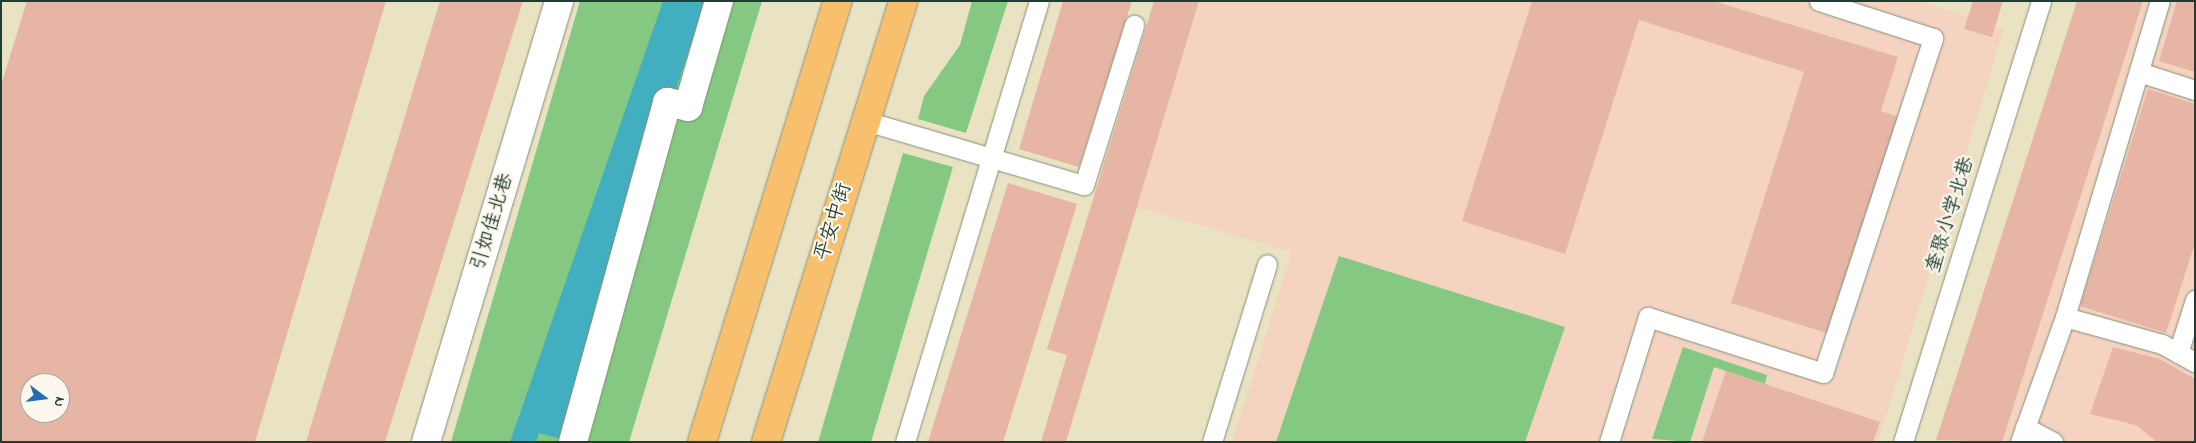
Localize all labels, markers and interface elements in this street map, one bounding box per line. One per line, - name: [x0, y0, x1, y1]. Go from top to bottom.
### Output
- street label: 奎聚小学北巷: [1922, 154, 1980, 276]
- street label: 引如佳北巷: [467, 171, 519, 273]
- street label: 平安中街: [811, 180, 857, 264]
- north arrow: [20, 373, 70, 423]
- text: N: [48, 394, 70, 409]

